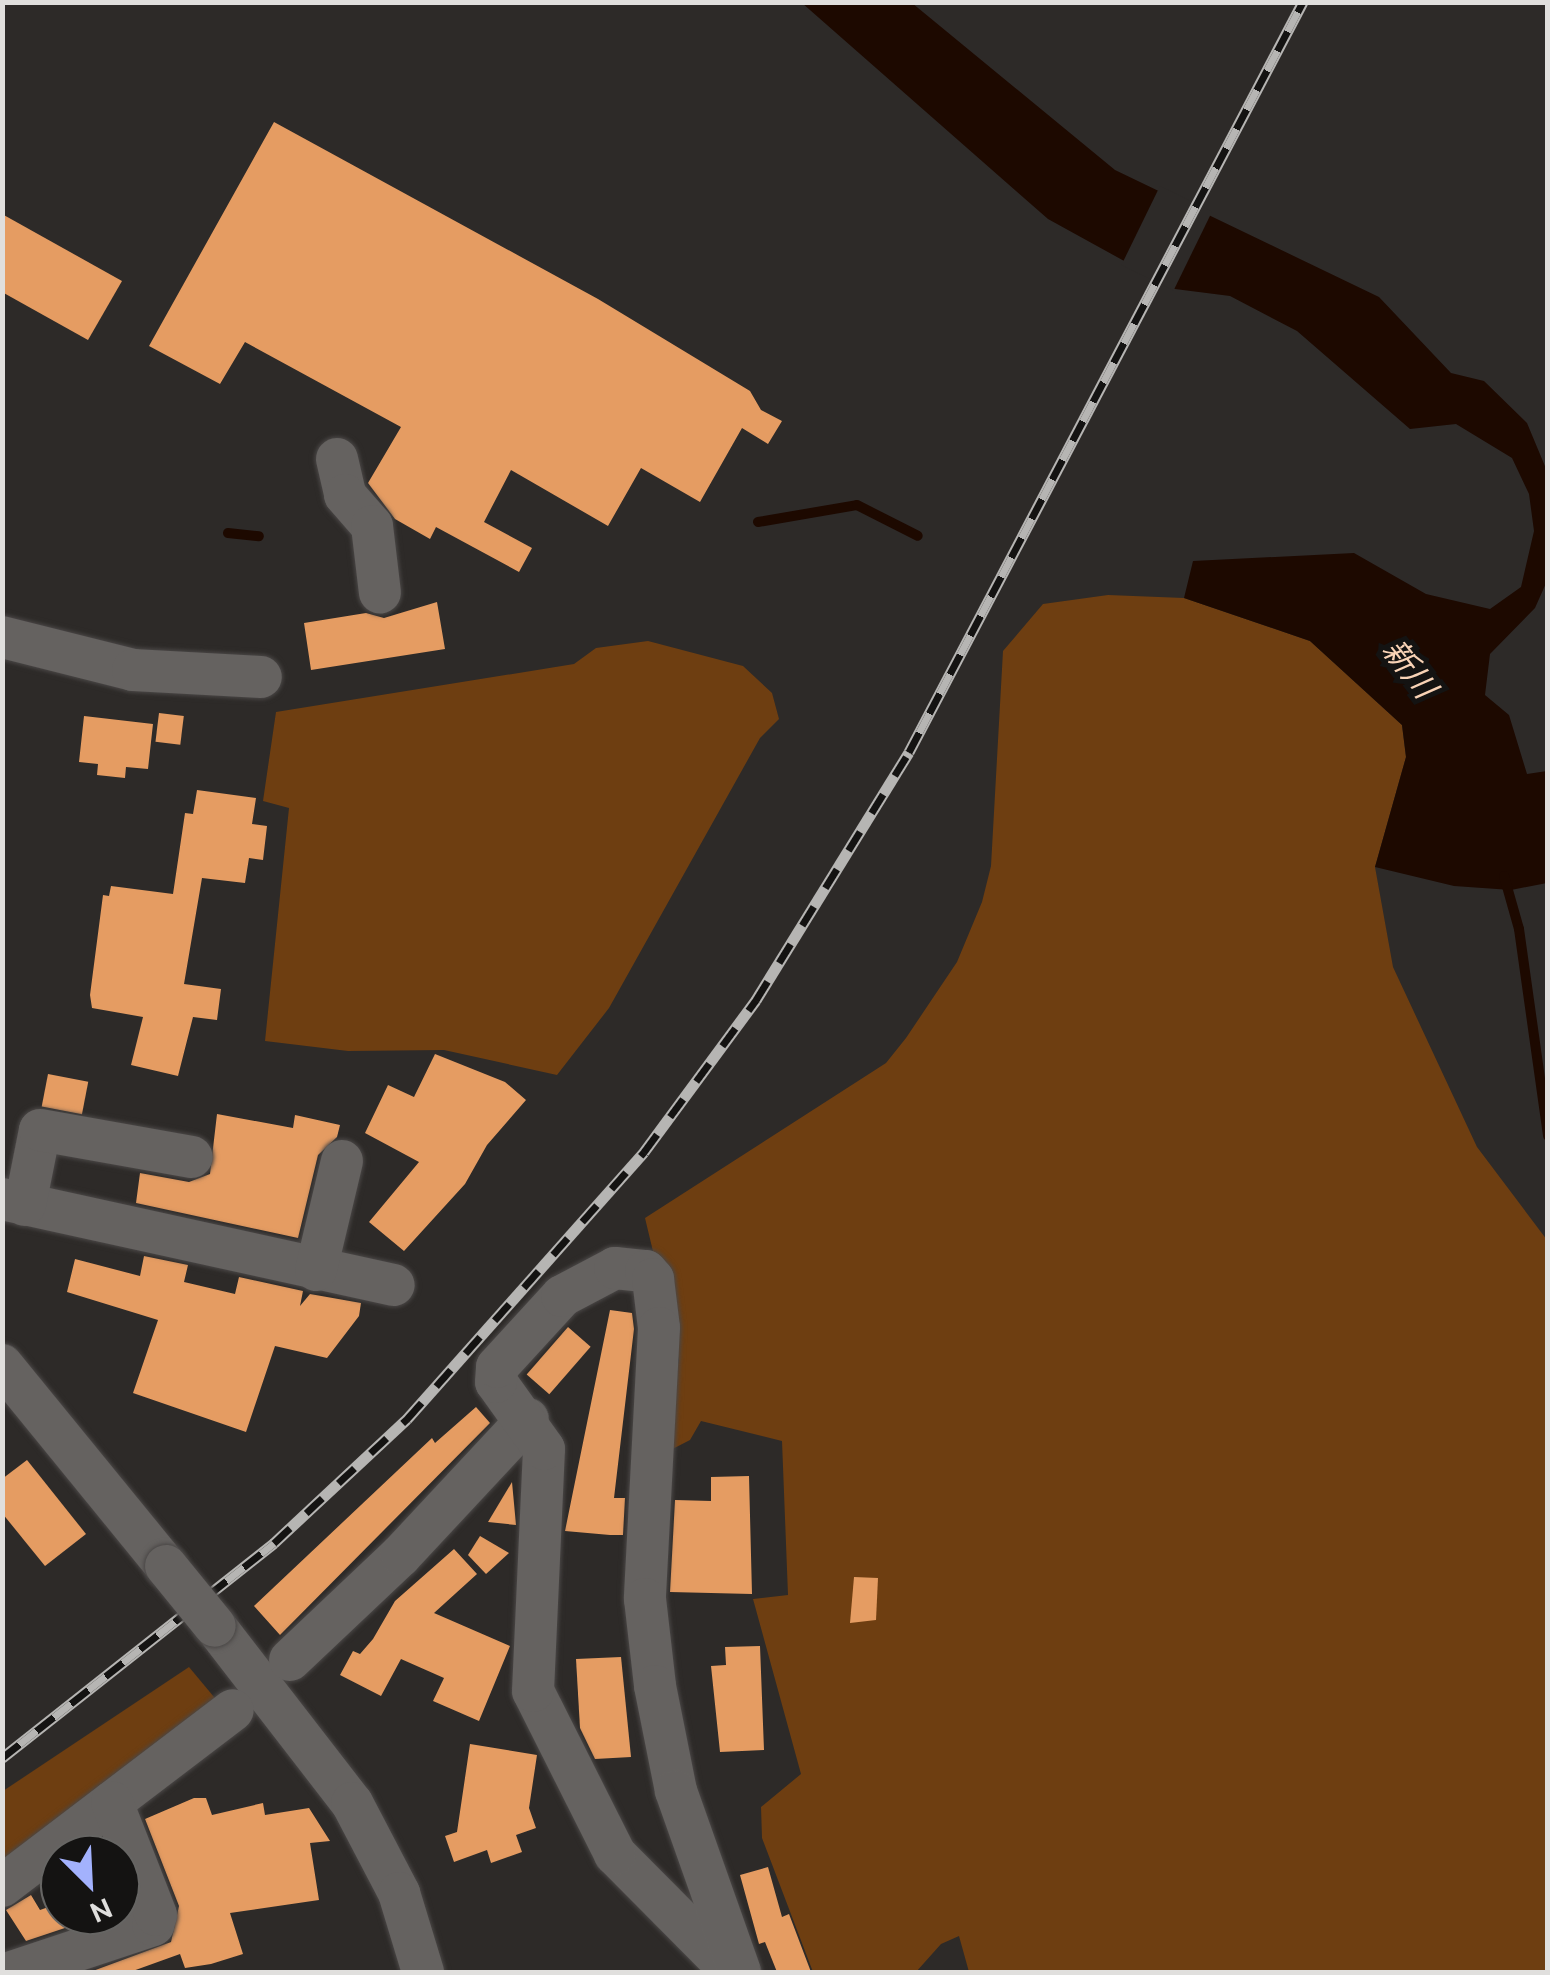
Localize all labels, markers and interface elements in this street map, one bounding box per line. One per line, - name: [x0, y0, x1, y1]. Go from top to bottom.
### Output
- water label: 新川: [1375, 631, 1445, 705]
- north arrow: [40, 1835, 140, 1935]
- text: N: [86, 1893, 117, 1929]

